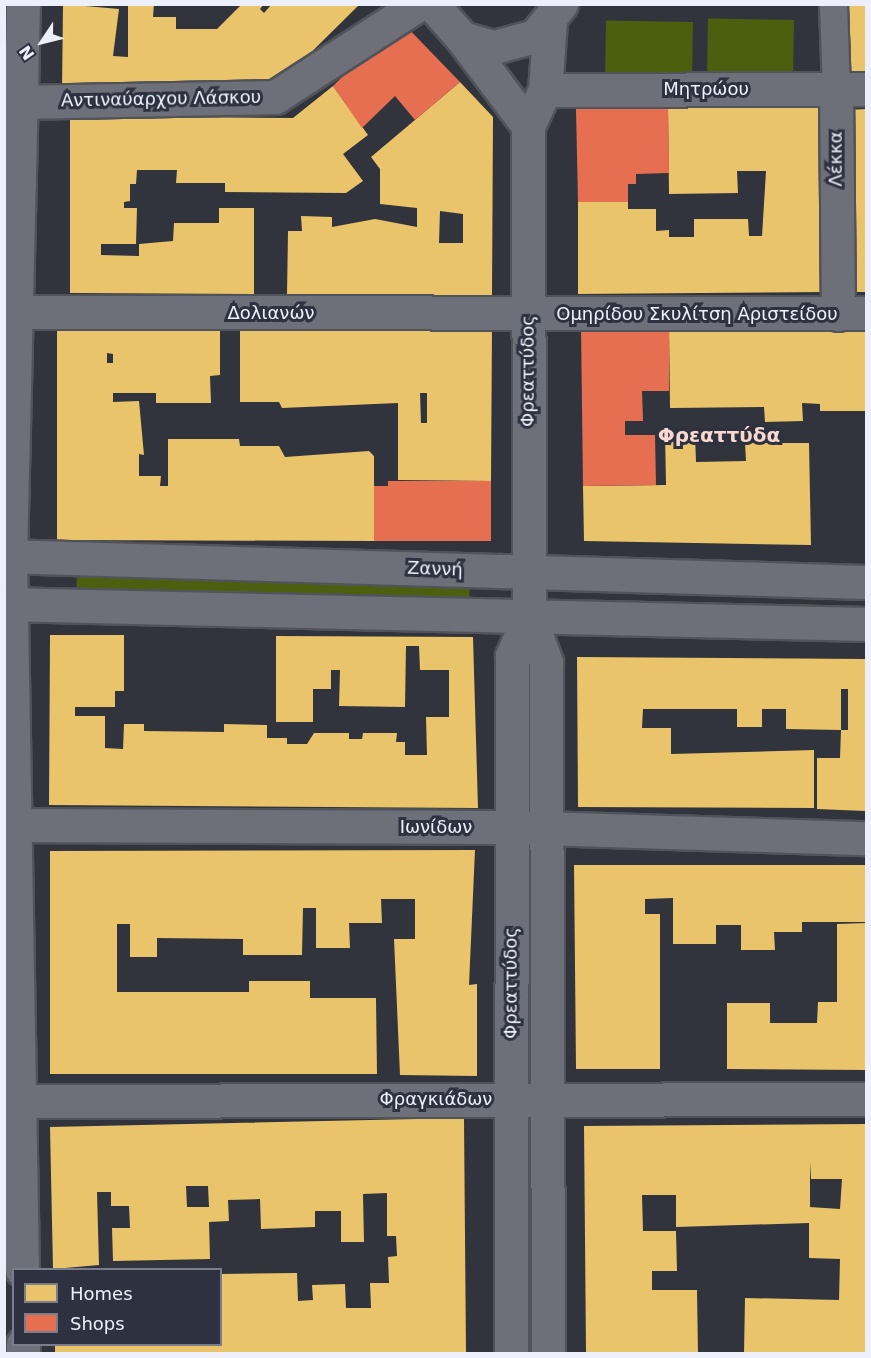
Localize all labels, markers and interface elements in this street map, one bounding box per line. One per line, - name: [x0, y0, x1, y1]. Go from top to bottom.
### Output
- north arrow: [12, 12, 72, 72]
- text: N: [15, 42, 38, 64]
- street label: Μητρώου: [663, 78, 749, 100]
- street label: Αντιναύαρχου Λάσκου: [61, 86, 261, 112]
- street label: Λέκκα: [825, 131, 847, 187]
- street label: Δολιανών: [227, 302, 315, 324]
- street label: Ομηρίδου Σκυλίτση Αριστείδου: [556, 303, 838, 325]
- street label: Φρεαττύδος: [517, 315, 539, 427]
- district label: Φρεαττύδα: [658, 423, 780, 447]
- street label: Ζαννή: [407, 557, 463, 581]
- street label: Ιωνίδων: [400, 816, 472, 838]
- street label: Φρεαττύδος: [500, 927, 522, 1039]
- street label: Φραγκιάδων: [380, 1088, 492, 1110]
- legend: [12, 1268, 222, 1346]
- text: Homes: [70, 1283, 133, 1304]
- text: Shops: [70, 1313, 125, 1334]

